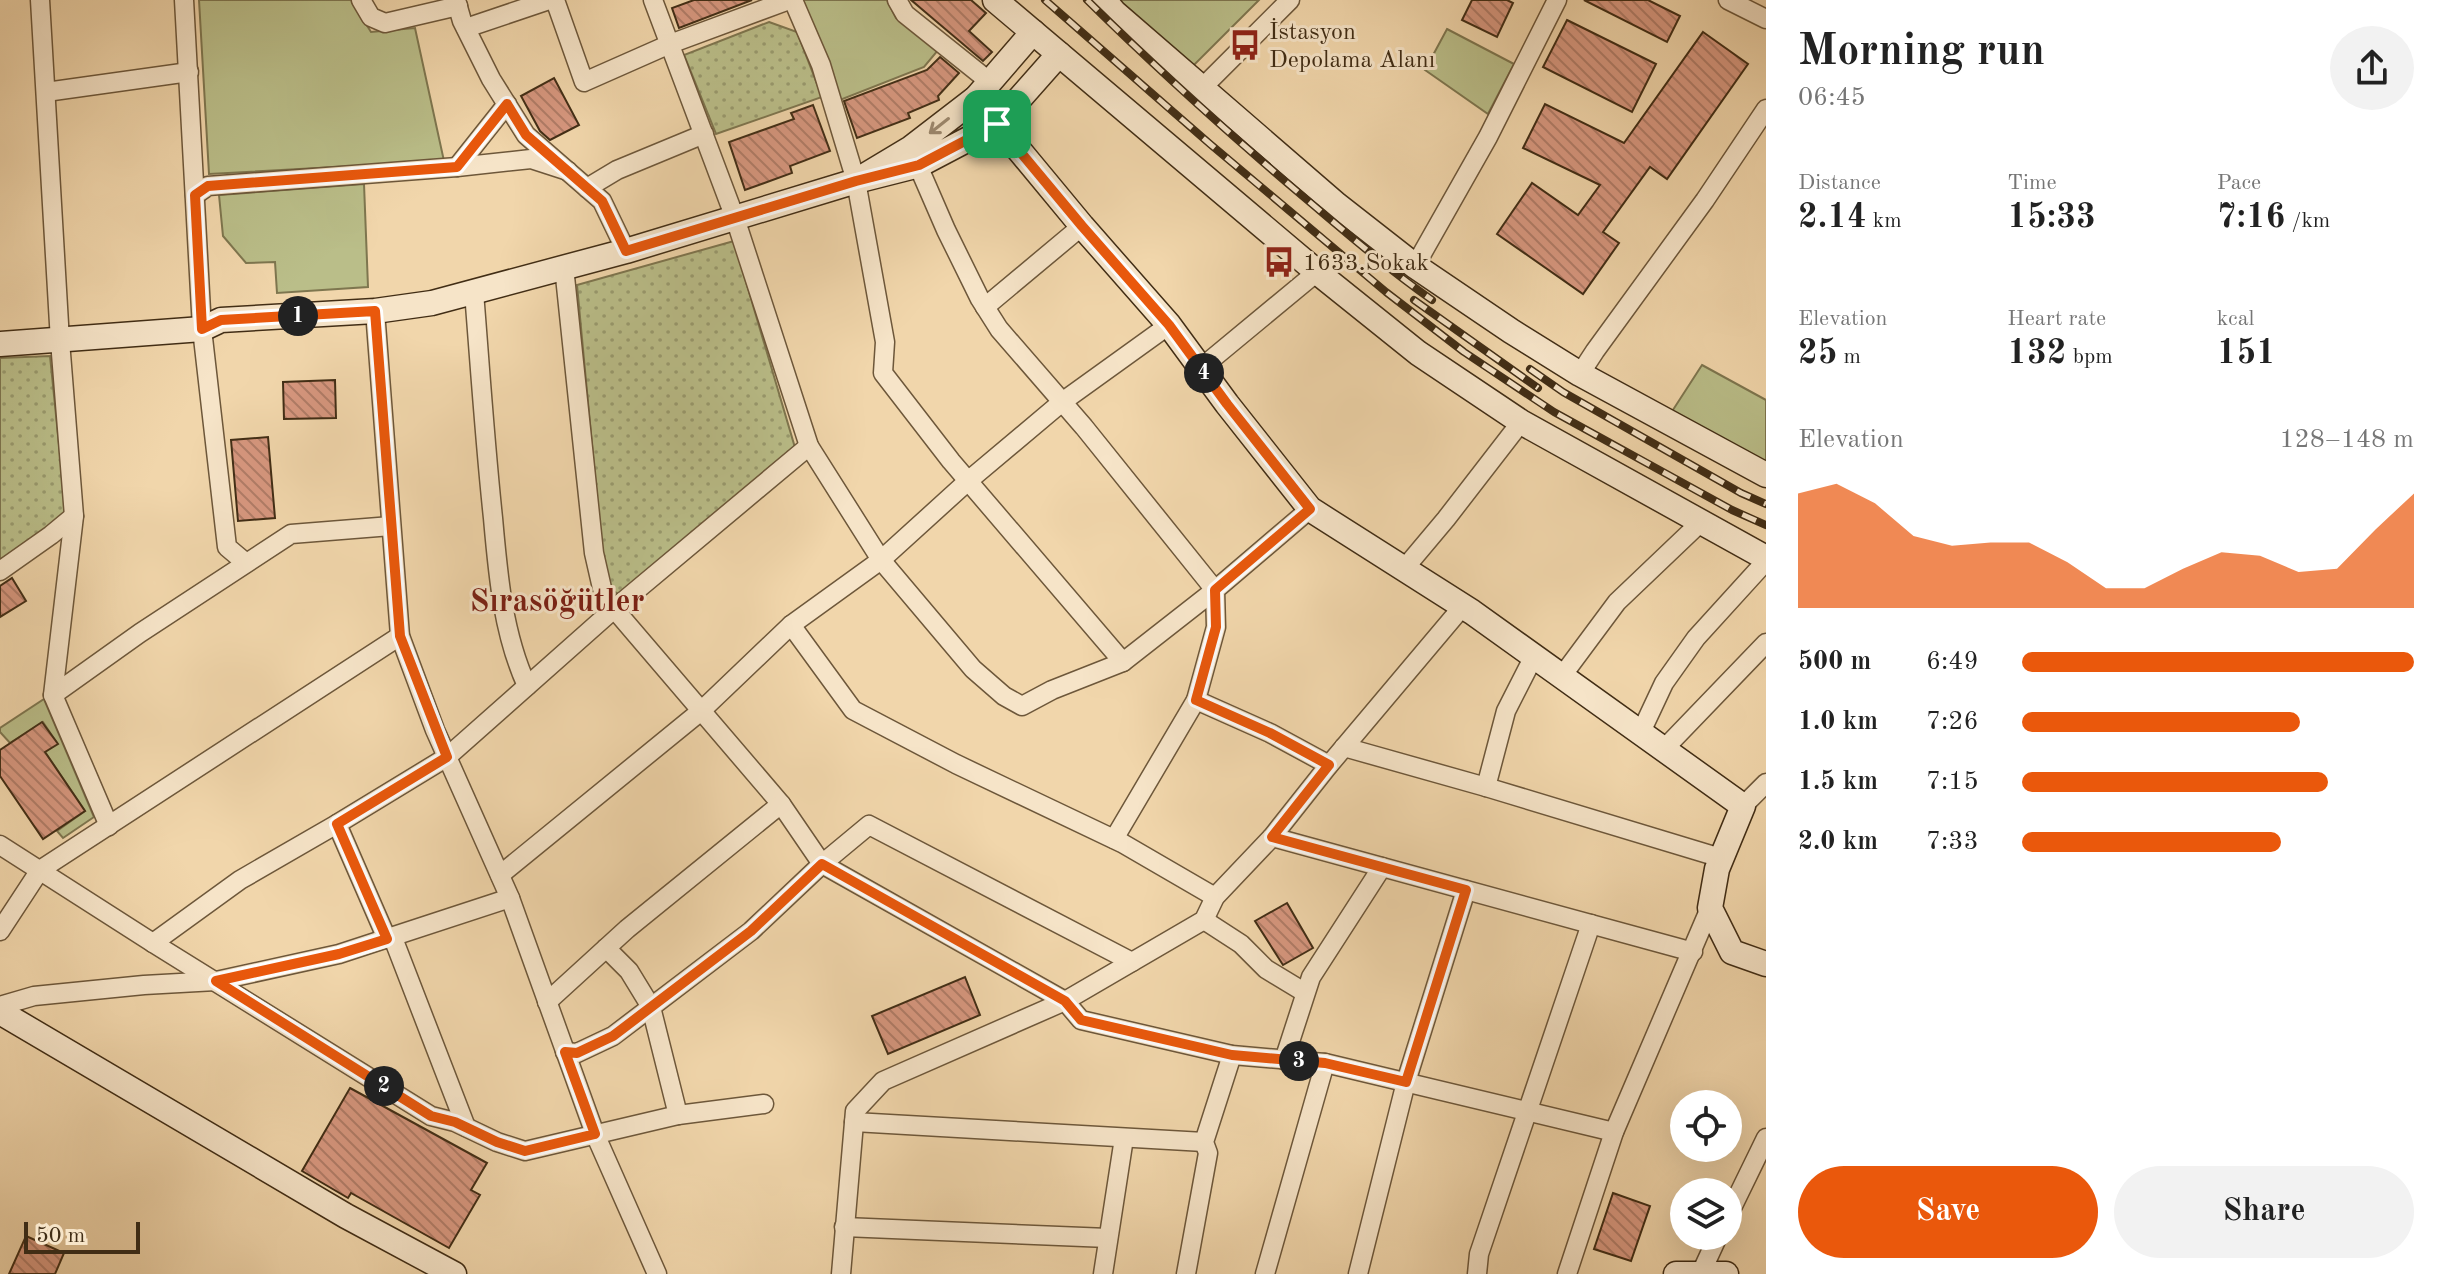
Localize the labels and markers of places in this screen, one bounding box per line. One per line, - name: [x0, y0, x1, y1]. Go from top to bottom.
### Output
- place label: İstasyon Depolama Alanı: [1269, 18, 1435, 73]
- bus stop icon: İstasyon Depolama Alanı: [1228, 28, 1262, 62]
- pin: [963, 90, 1031, 158]
- bus stop icon: 1633.Sokak: [1262, 245, 1296, 279]
- place label: 1633.Sokak: [1303, 252, 1429, 276]
- pin: 1: [278, 296, 318, 336]
- pin: 4: [1184, 353, 1224, 393]
- pin: 3: [1279, 1041, 1319, 1081]
- pin: 2: [364, 1066, 404, 1106]

